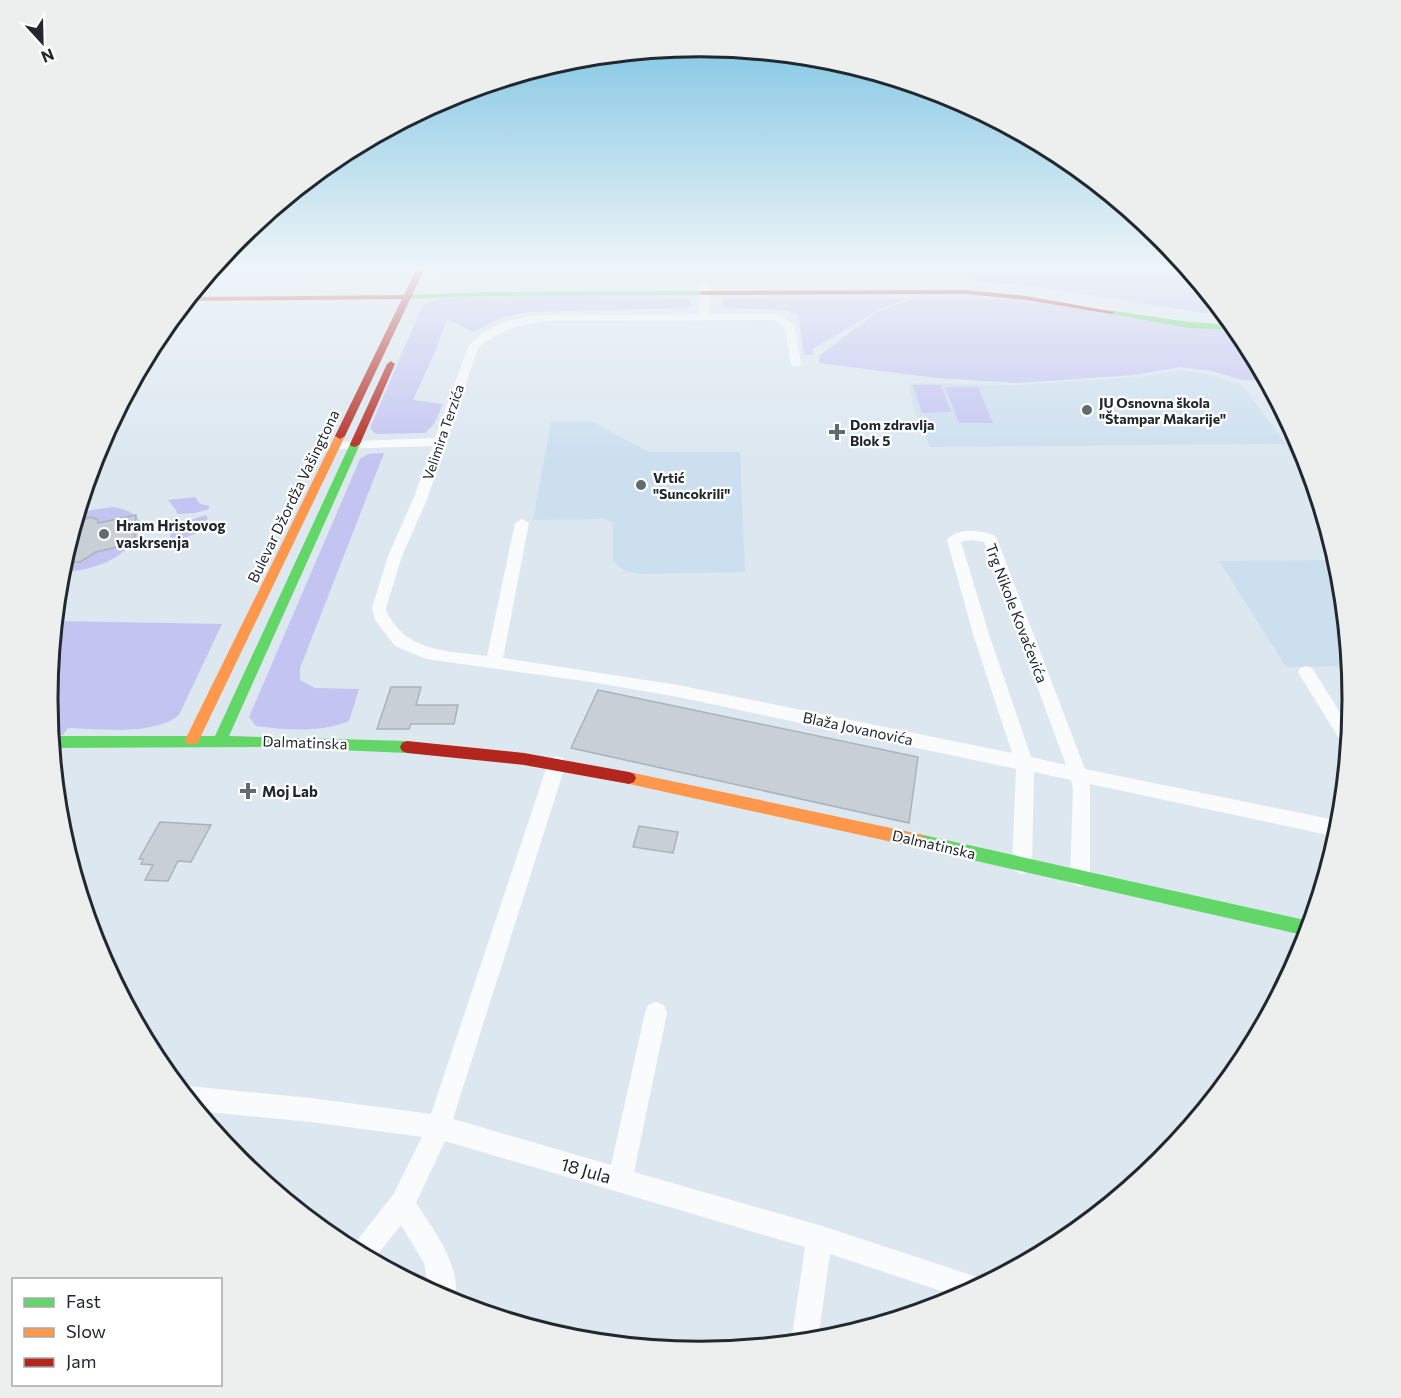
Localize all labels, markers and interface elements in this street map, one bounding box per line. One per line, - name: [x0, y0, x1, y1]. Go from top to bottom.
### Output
- north arrow: [12, 12, 72, 72]
- text: N: [39, 45, 57, 67]
- street label: Velimira Terzića: [419, 382, 467, 482]
- place label: JU Osnovna škola "Štampar Makarije": [1099, 394, 1226, 427]
- marker: JU Osnovna škola "Štampar Makarije": [1080, 403, 1094, 417]
- street label: Bulevar Džordža Vašingtona: [243, 407, 343, 585]
- place label: Dom zdravlja Blok 5: [850, 416, 934, 449]
- marker: Dom zdravlja Blok 5: [828, 423, 846, 441]
- place label: Vrtić "Suncokrili": [653, 469, 730, 502]
- marker: Vrtić "Suncokrili": [634, 478, 648, 492]
- place label: Hram Hristovog vaskrsenja: [116, 516, 226, 551]
- marker: Hram Hristovog vaskrsenja: [97, 527, 111, 541]
- street label: Trg Nikole Kovačevića: [982, 541, 1052, 685]
- street label: Blaža Jovanovića: [801, 708, 915, 748]
- street label: Dalmatinska: [262, 732, 348, 752]
- marker: Moj Lab: [239, 782, 257, 800]
- place label: Moj Lab: [262, 782, 318, 800]
- street label: Dalmatinska: [891, 826, 977, 862]
- street label: 18 Jula: [558, 1152, 614, 1188]
- legend: [12, 1278, 222, 1386]
- text: Fast: [66, 1290, 101, 1312]
- text: Slow: [66, 1320, 106, 1342]
- text: Jam: [66, 1350, 96, 1372]

